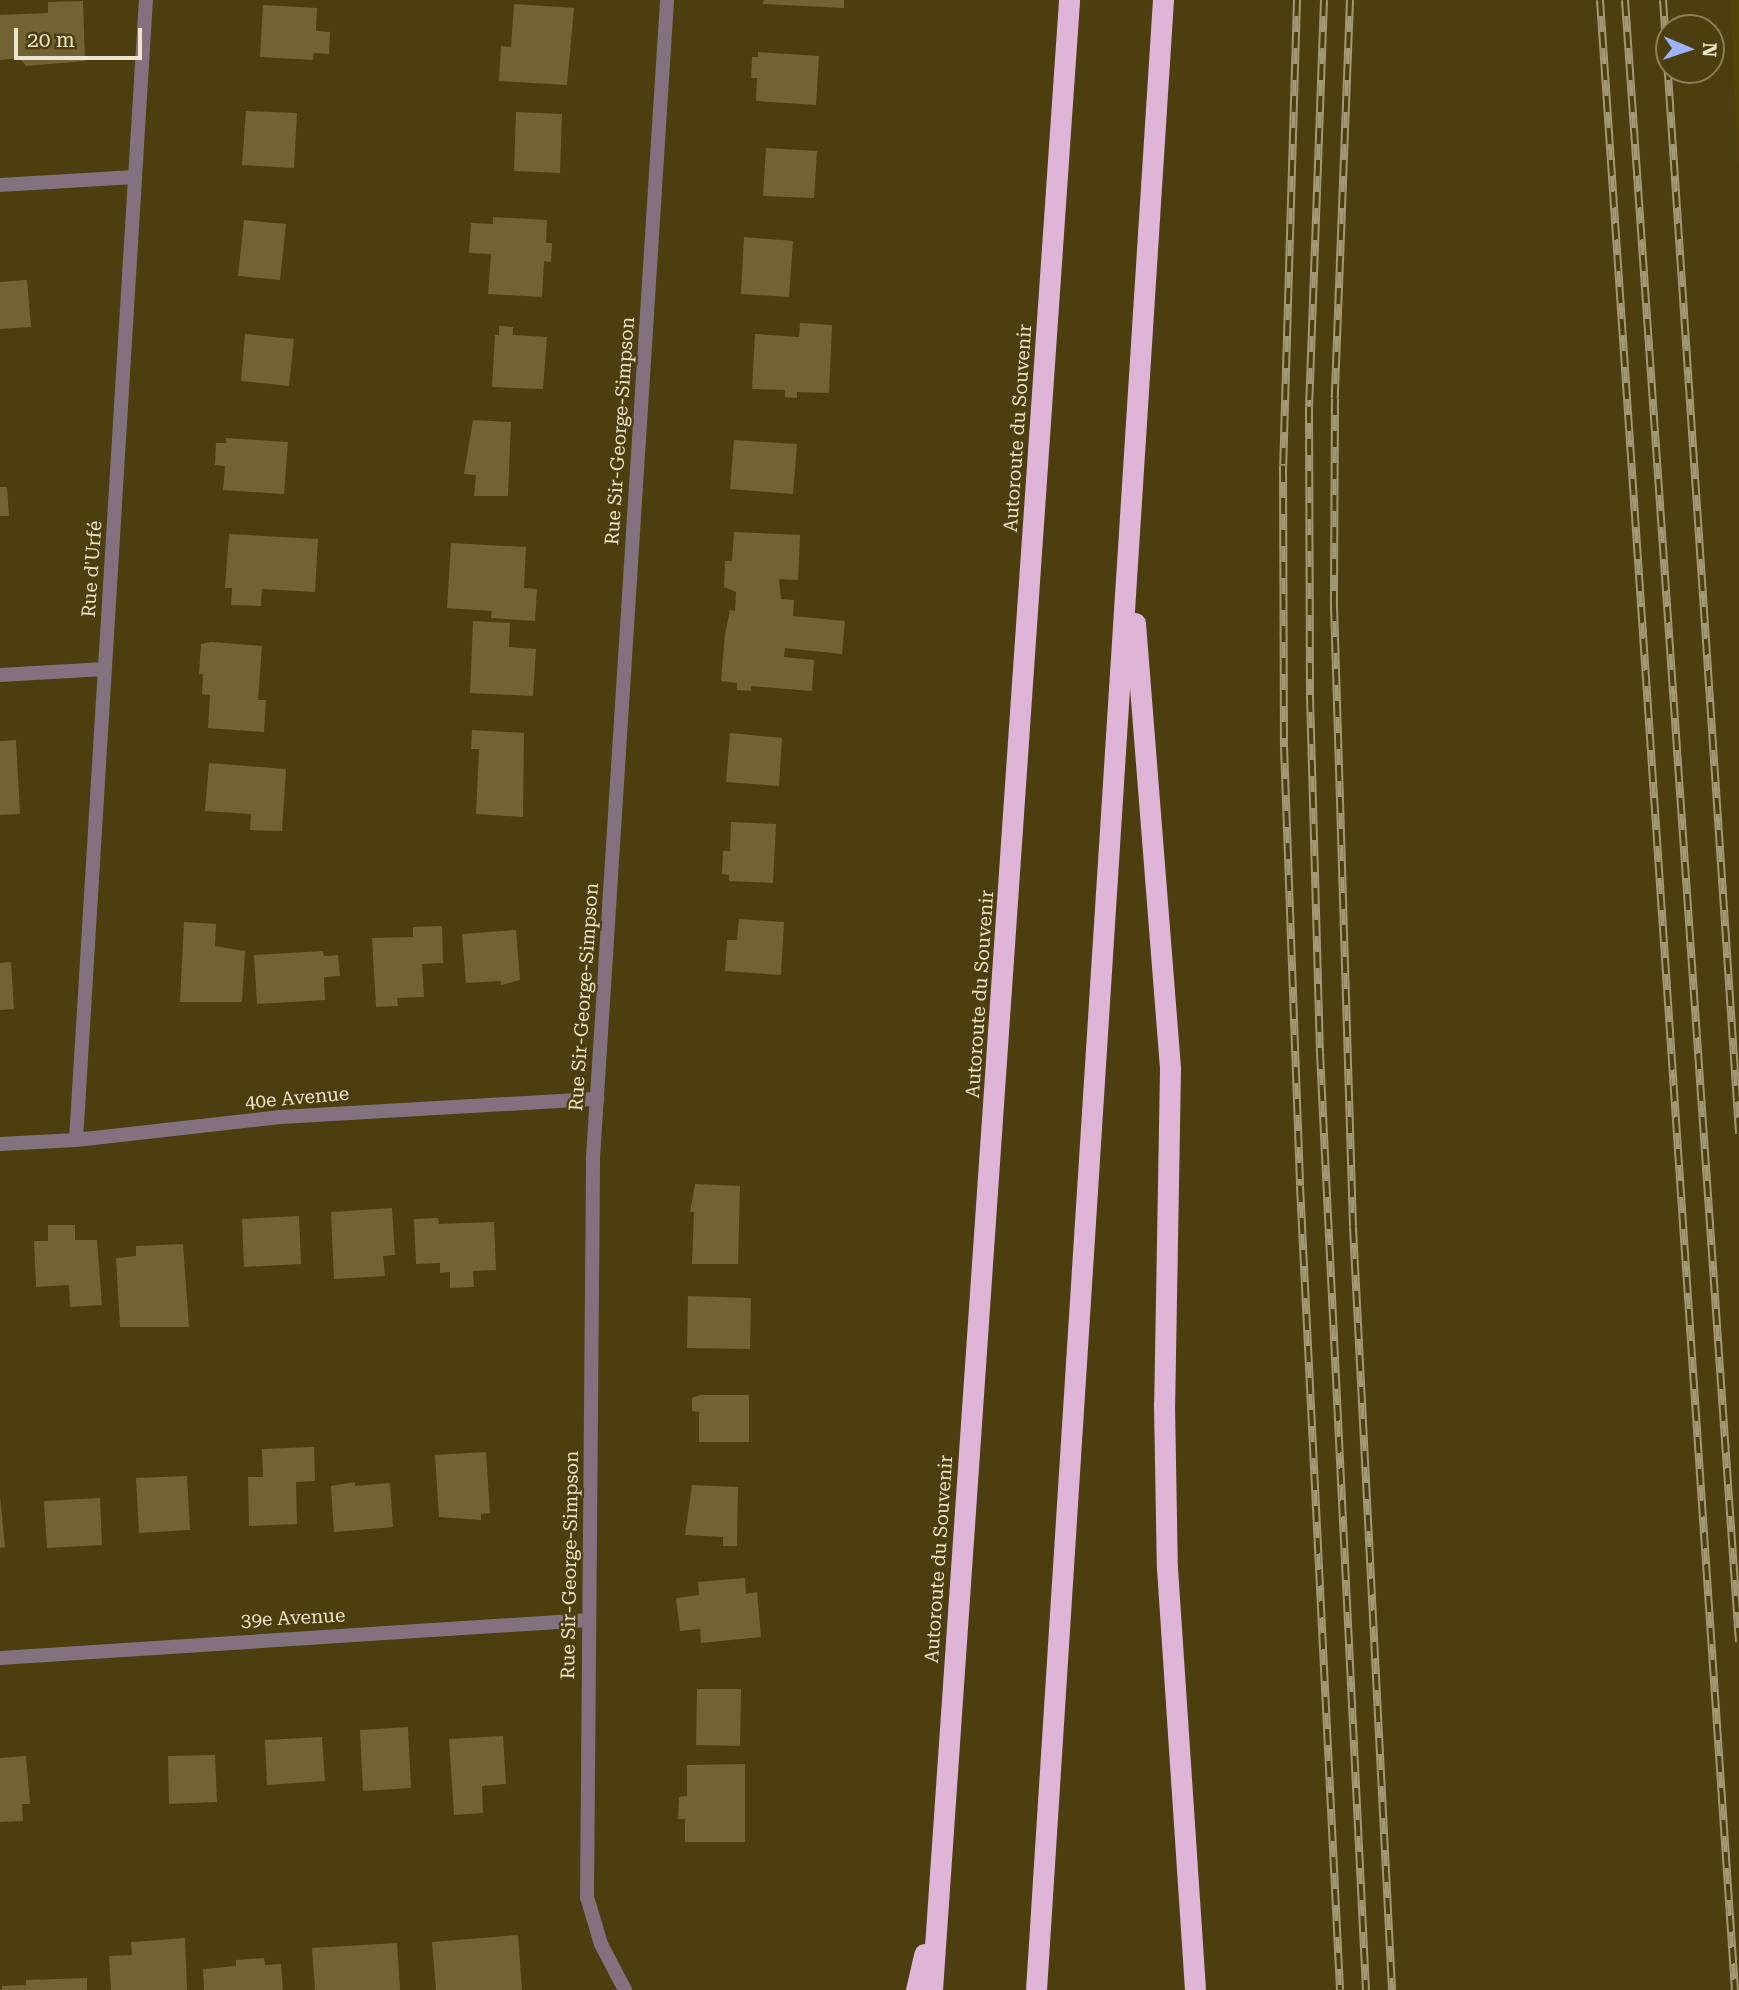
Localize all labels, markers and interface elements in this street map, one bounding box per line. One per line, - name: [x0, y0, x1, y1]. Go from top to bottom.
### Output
- scale bar: [18, 14, 145, 58]
- north arrow: [1655, 14, 1725, 84]
- text: 20 m: [27, 28, 75, 52]
- text: N: [1698, 42, 1721, 57]
- street label: Rue Sir-George-Simpson: [601, 316, 639, 546]
- street label: Autoroute du Souvenir: [999, 323, 1037, 533]
- street label: Rue d'Urfé: [77, 520, 107, 618]
- street label: Rue Sir-George-Simpson: [565, 882, 603, 1112]
- street label: Autoroute du Souvenir: [961, 889, 999, 1099]
- street label: 40e Avenue: [244, 1082, 350, 1114]
- street label: Rue Sir-George-Simpson: [557, 1450, 583, 1680]
- street label: Autoroute du Souvenir: [920, 1454, 958, 1664]
- street label: 39e Avenue: [240, 1604, 346, 1632]

